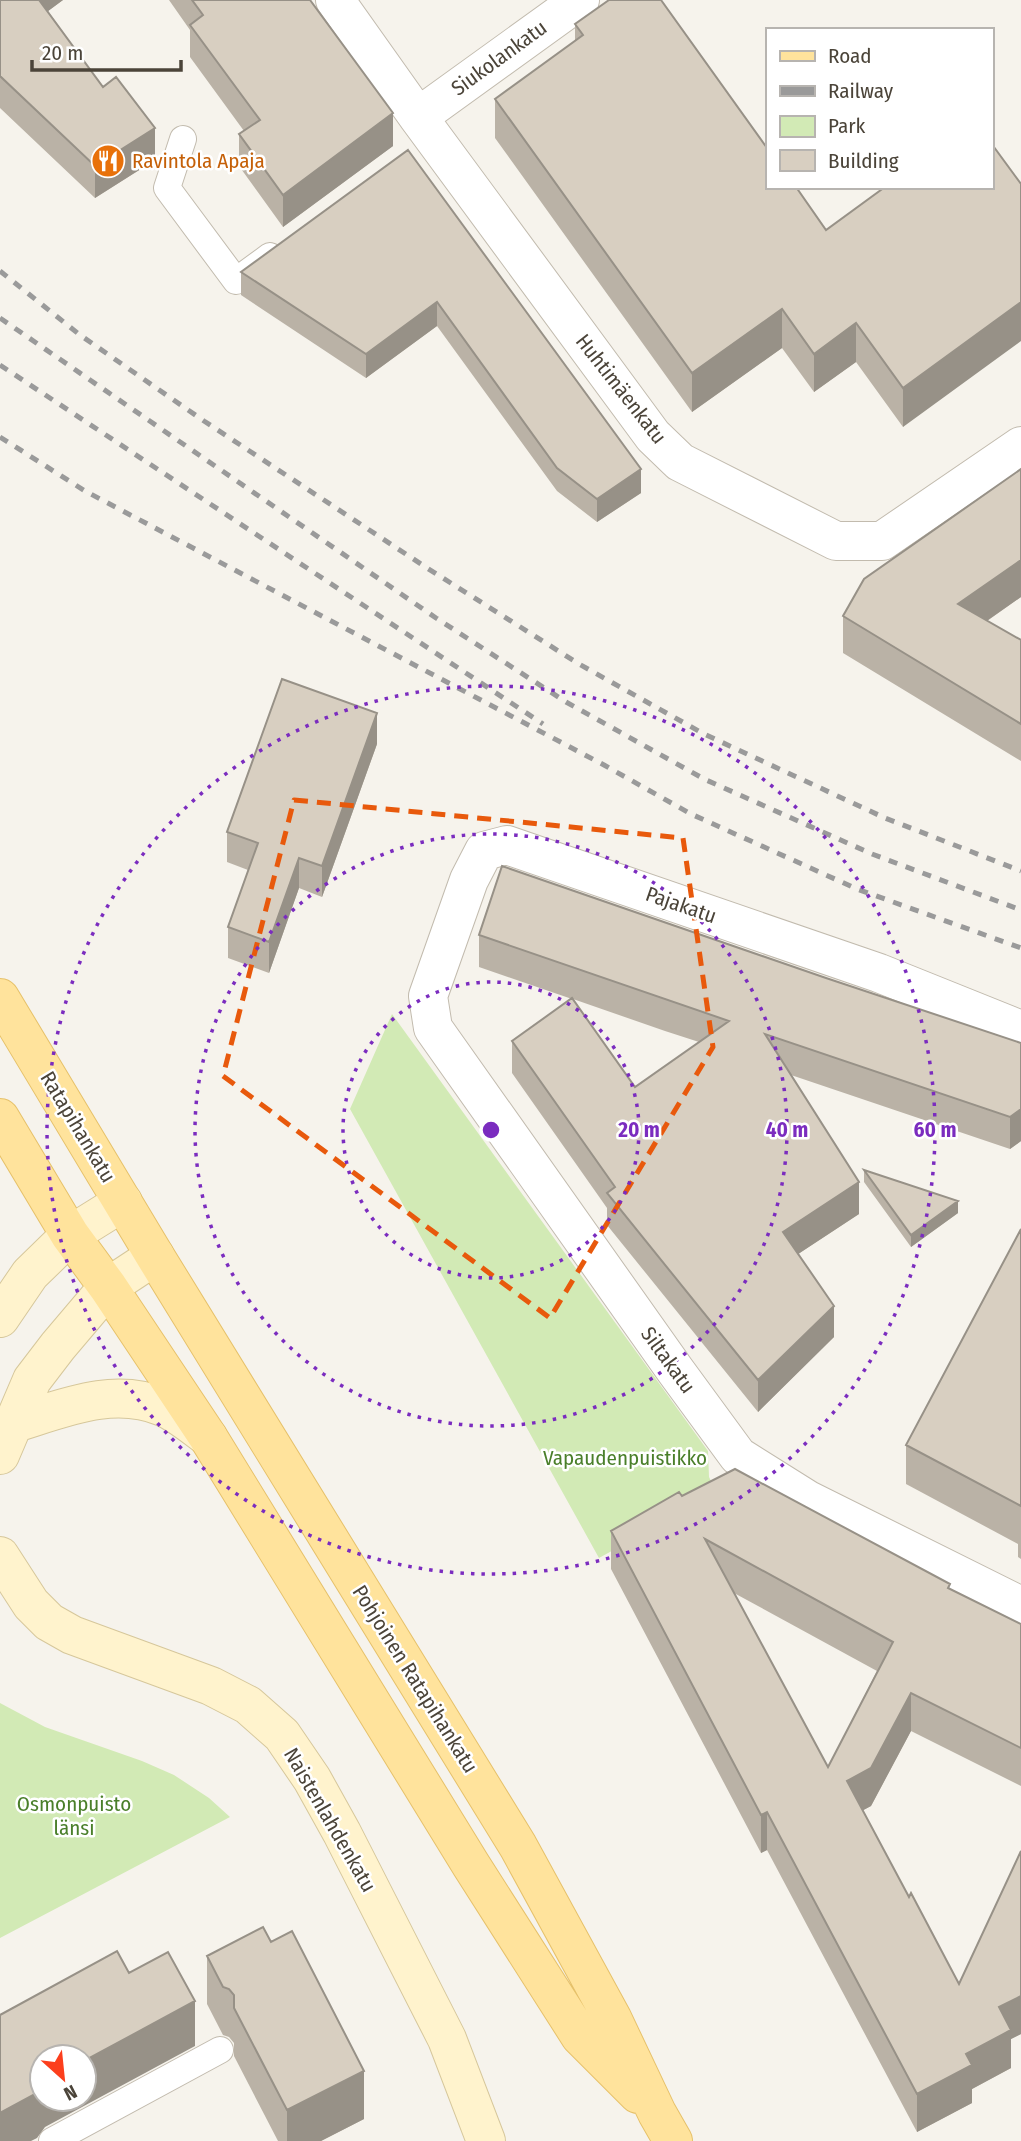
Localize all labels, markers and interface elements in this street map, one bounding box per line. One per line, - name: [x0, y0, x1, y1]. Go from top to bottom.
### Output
- street label: Siukolankatu: [446, 15, 552, 101]
- scale bar: [32, 28, 180, 72]
- legend: [766, 28, 993, 189]
- text: 20 m: [42, 40, 83, 66]
- text: Road: [828, 43, 872, 69]
- text: Railway: [828, 78, 894, 104]
- text: Park: [828, 113, 866, 139]
- restaurant icon: Ravintola Apaja: [89, 142, 127, 180]
- place label: Ravintola Apaja: [132, 148, 265, 174]
- text: Building: [828, 148, 899, 174]
- street label: Huhtimäenkatu: [570, 329, 672, 449]
- street label: Pajakatu: [642, 881, 720, 929]
- street label: Ratapihankatu: [35, 1067, 121, 1187]
- text: 20 m: [617, 1117, 660, 1143]
- text: 40 m: [766, 1117, 808, 1143]
- text: 60 m: [914, 1117, 956, 1143]
- centre of rings: [479, 1118, 503, 1142]
- street label: Siltakatu: [635, 1322, 701, 1398]
- park label: Vapaudenpuistikko: [543, 1445, 707, 1471]
- street label: Pohjoinen Ratapihankatu: [347, 1580, 483, 1778]
- street label: Naistenlahdenkatu: [278, 1743, 382, 1897]
- park label: Osmonpuisto länsi: [17, 1791, 131, 1841]
- north arrow: [28, 2043, 98, 2113]
- text: N: [60, 2080, 81, 2106]

